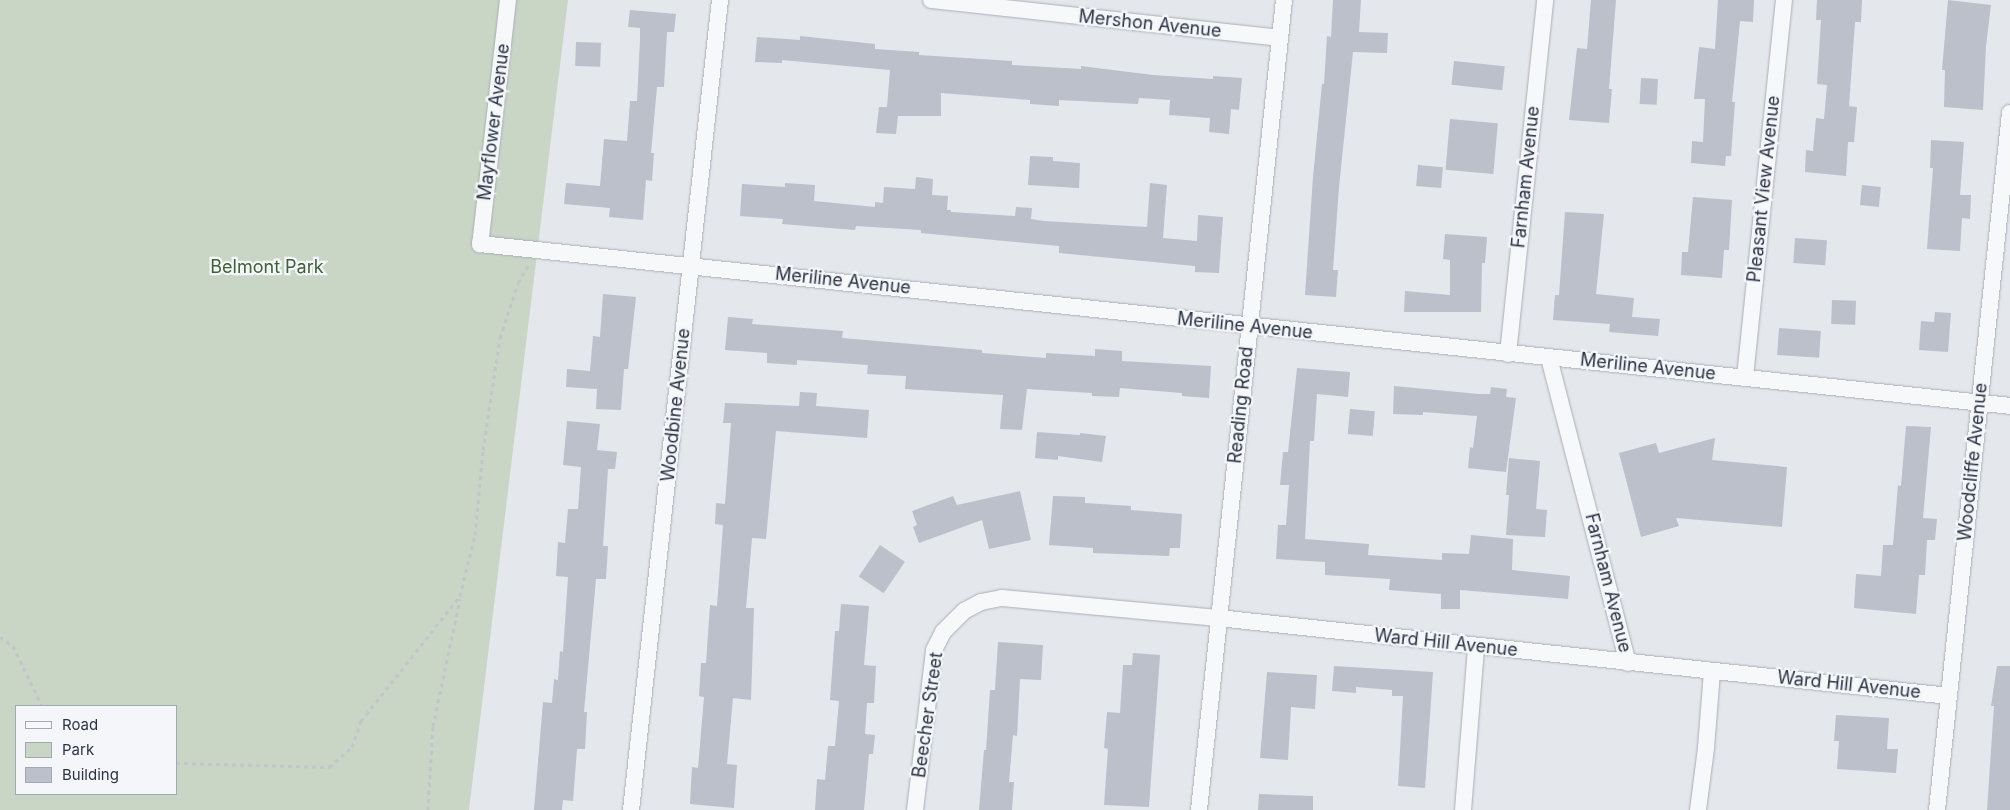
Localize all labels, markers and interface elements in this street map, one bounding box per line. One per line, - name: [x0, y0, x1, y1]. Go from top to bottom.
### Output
- street label: Mershon Avenue: [1078, 6, 1222, 42]
- street label: Mayflower Avenue: [474, 42, 514, 202]
- street label: Pleasant View Avenue: [1743, 94, 1785, 284]
- street label: Farnham Avenue: [1508, 105, 1544, 249]
- park label: Belmont Park: [210, 256, 324, 278]
- street label: Meriline Avenue: [774, 263, 912, 299]
- street label: Meriline Avenue: [1176, 308, 1314, 344]
- street label: Woodbine Avenue: [657, 327, 695, 483]
- street label: Reading Road: [1224, 345, 1258, 465]
- street label: Meriline Avenue: [1579, 349, 1717, 385]
- street label: Woodcliffe Avenue: [1954, 382, 1992, 542]
- street label: Farnham Avenue: [1580, 511, 1636, 655]
- street label: Ward Hill Avenue: [1373, 625, 1519, 661]
- street label: Beecher Street: [908, 651, 948, 779]
- street label: Ward Hill Avenue: [1776, 667, 1922, 703]
- legend: [15, 705, 178, 795]
- text: Road: [62, 715, 98, 734]
- text: Park: [62, 740, 94, 759]
- text: Building: [62, 765, 119, 784]

